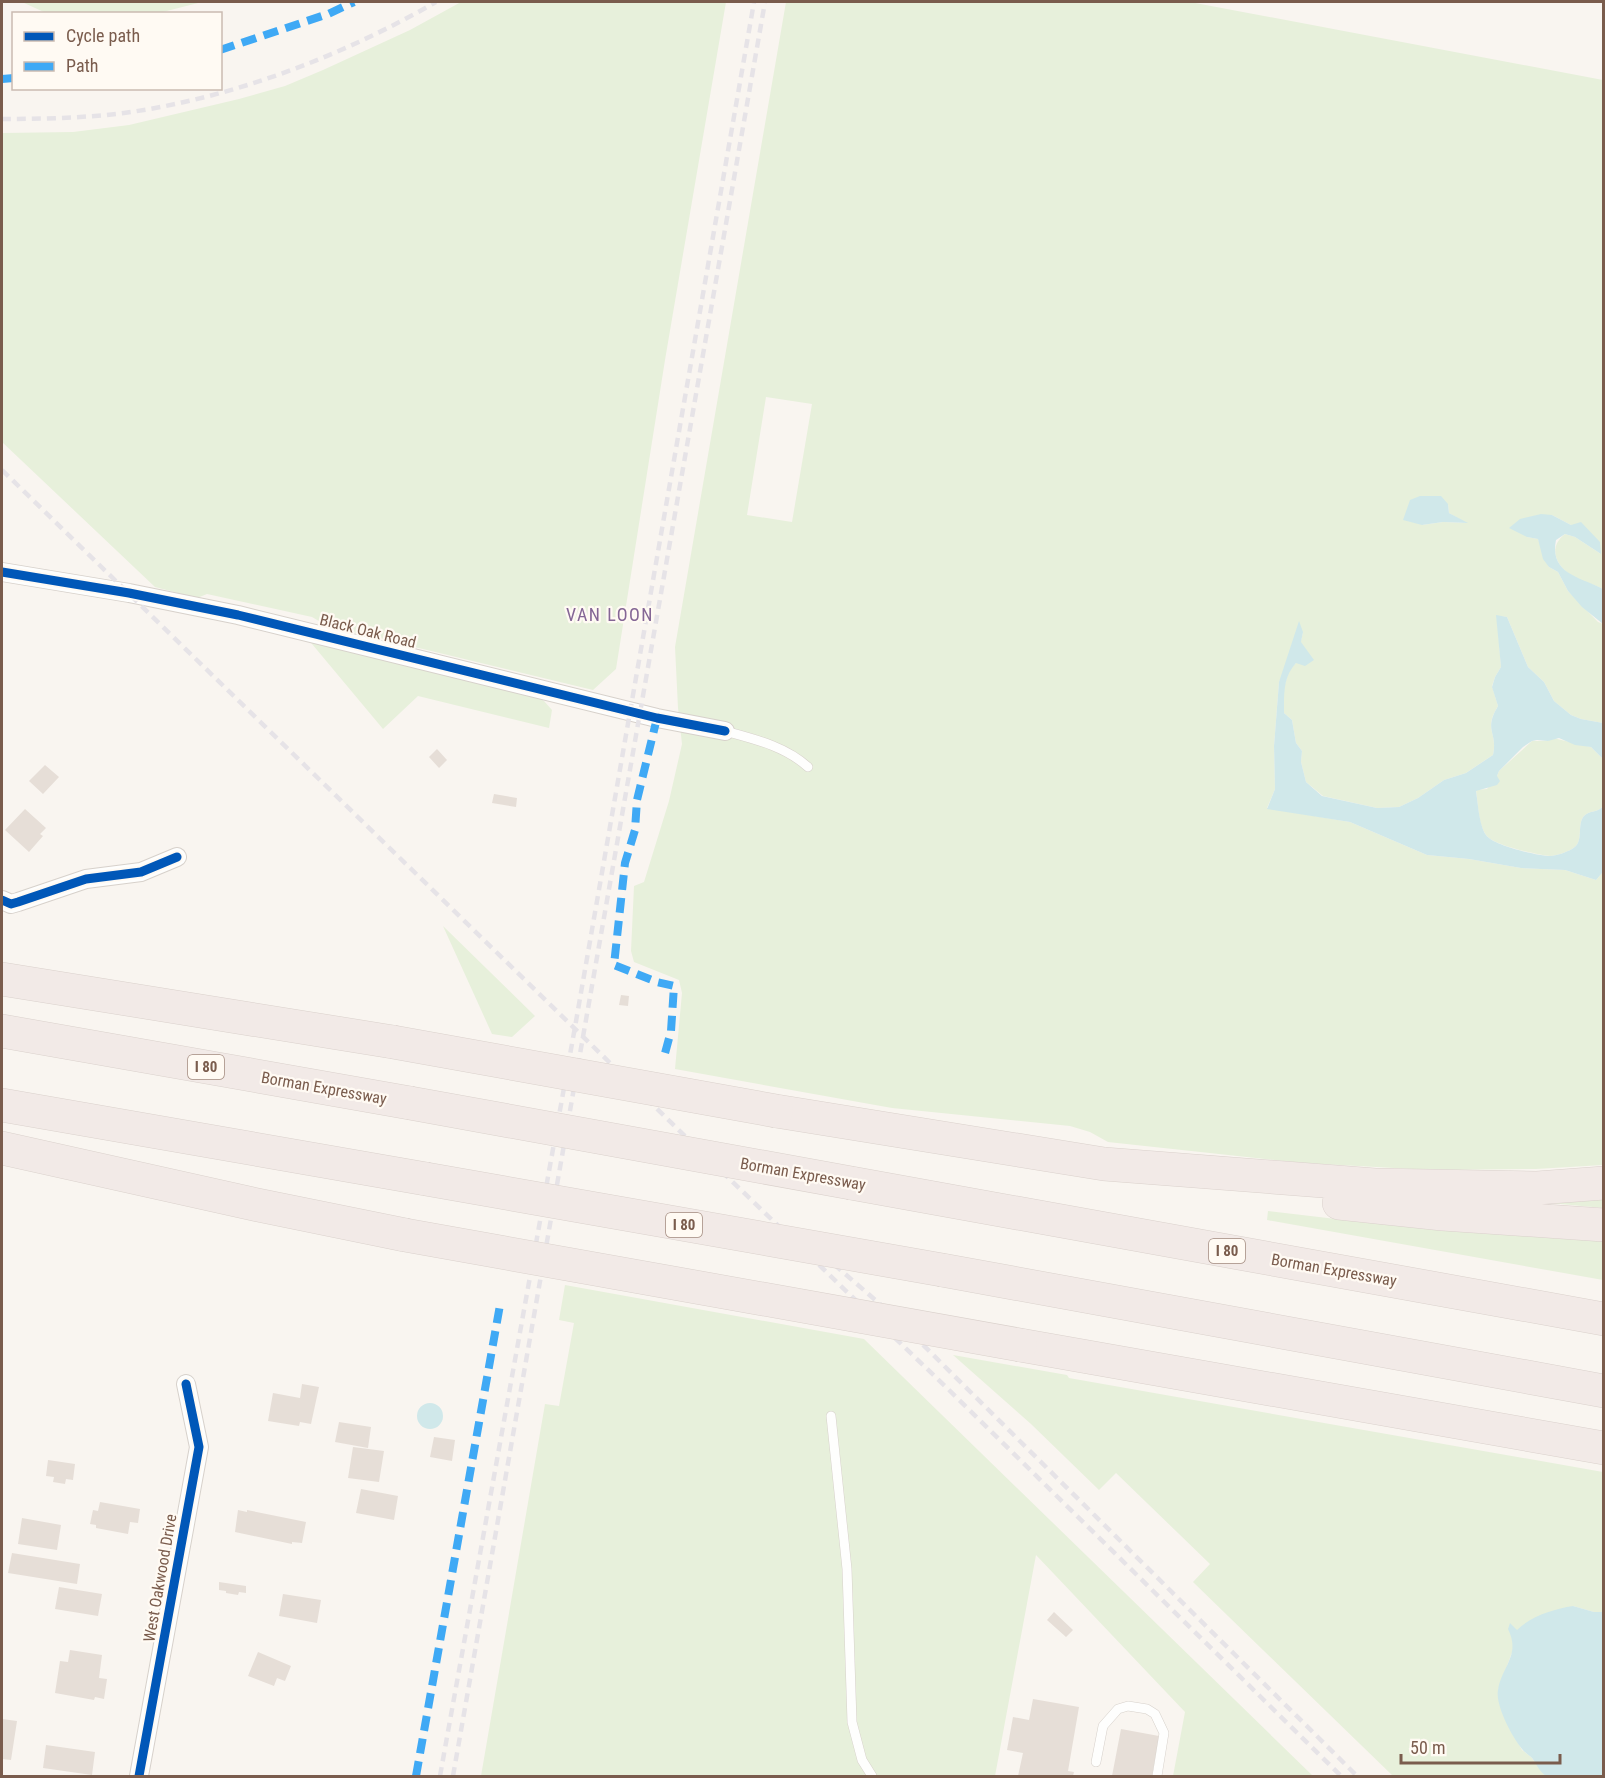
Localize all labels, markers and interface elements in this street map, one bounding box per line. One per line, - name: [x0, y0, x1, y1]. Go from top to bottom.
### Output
- legend: [12, 12, 222, 90]
- text: Cycle path: [66, 25, 140, 46]
- text: Path: [66, 55, 99, 76]
- district label: VAN LOON: [566, 604, 654, 625]
- street label: Black Oak Road: [318, 610, 418, 652]
- road number: I 80: [188, 1055, 224, 1079]
- street label: Borman Expressway: [260, 1068, 389, 1108]
- street label: Borman Expressway: [739, 1154, 868, 1194]
- road number: I 80: [666, 1213, 702, 1237]
- road number: I 80: [1209, 1239, 1245, 1263]
- street label: Borman Expressway: [1270, 1250, 1399, 1290]
- street label: West Oakwood Drive: [139, 1513, 181, 1643]
- scale bar: [1401, 1727, 1560, 1765]
- text: 50 m: [1410, 1737, 1445, 1758]

